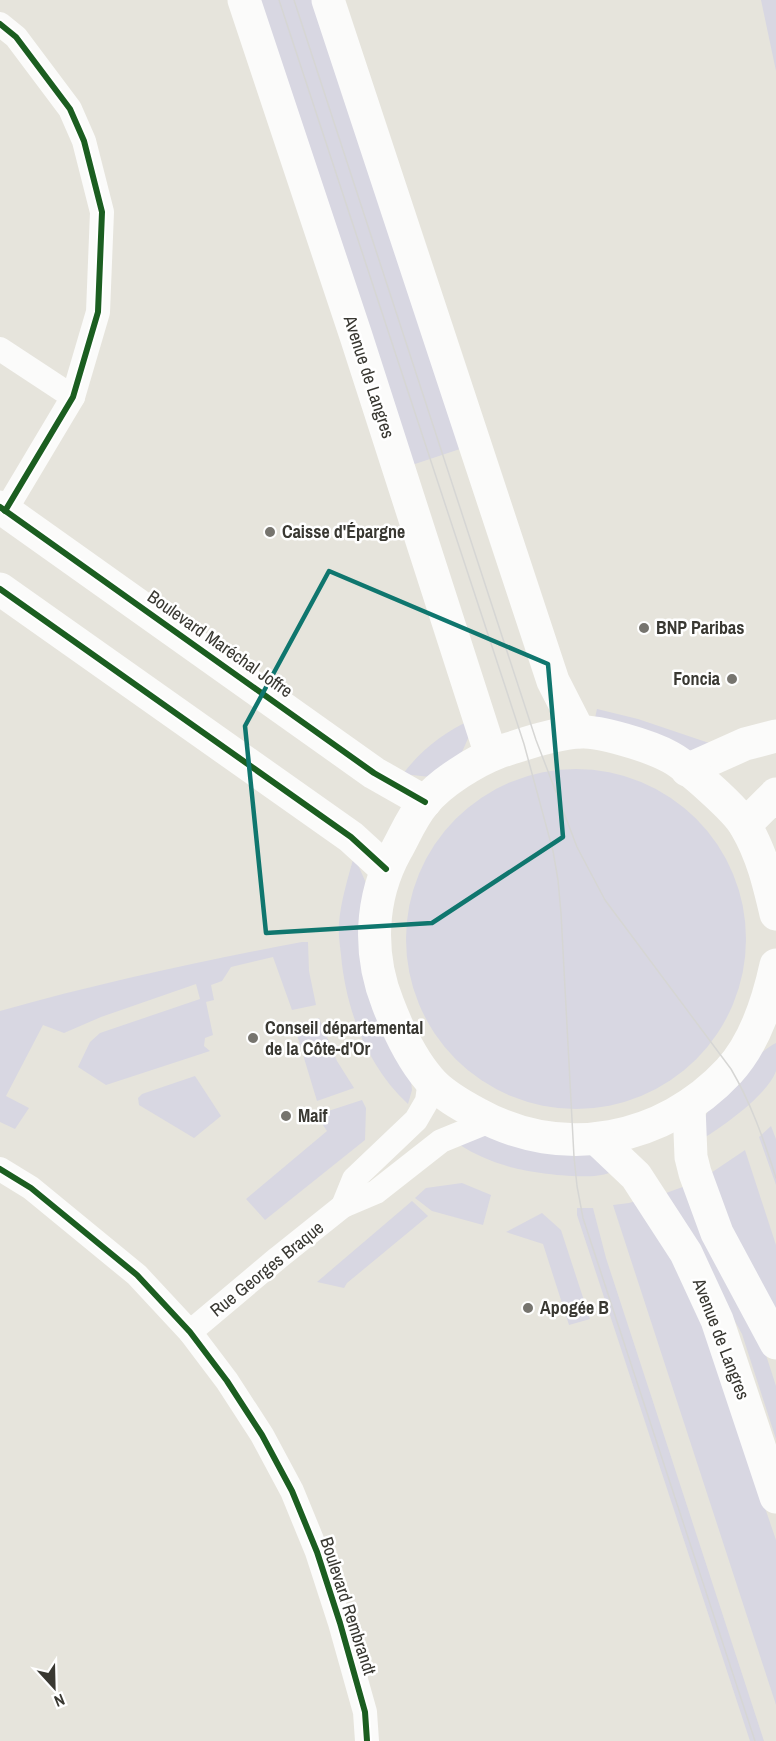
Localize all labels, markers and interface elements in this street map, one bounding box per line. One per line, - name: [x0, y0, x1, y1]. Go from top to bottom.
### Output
- street label: Avenue de Langres: [338, 311, 401, 441]
- place label: Caisse d'Épargne: [282, 519, 405, 544]
- marker: Caisse d'Épargne: [263, 525, 277, 539]
- street label: Boulevard Maréchal Joffre: [143, 584, 298, 703]
- place label: BNP Paribas: [656, 615, 744, 640]
- marker: BNP Paribas: [637, 621, 651, 635]
- place label: Foncia: [673, 666, 721, 691]
- marker: Foncia: [725, 672, 739, 686]
- place label: Conseil départemental de la Côte-d'Or: [265, 1015, 423, 1061]
- marker: Conseil départemental de la Côte-d'Or: [246, 1031, 260, 1045]
- place label: Maif: [298, 1103, 328, 1128]
- marker: Maif: [279, 1109, 293, 1123]
- street label: Rue Georges Braque: [205, 1215, 329, 1322]
- street label: Avenue de Langres: [687, 1274, 756, 1403]
- place label: Apogée B: [540, 1295, 609, 1320]
- marker: Apogée B: [521, 1301, 535, 1315]
- street label: Boulevard Rembrandt: [314, 1534, 383, 1678]
- north arrow: [24, 1657, 84, 1717]
- text: N: [51, 1689, 68, 1713]

